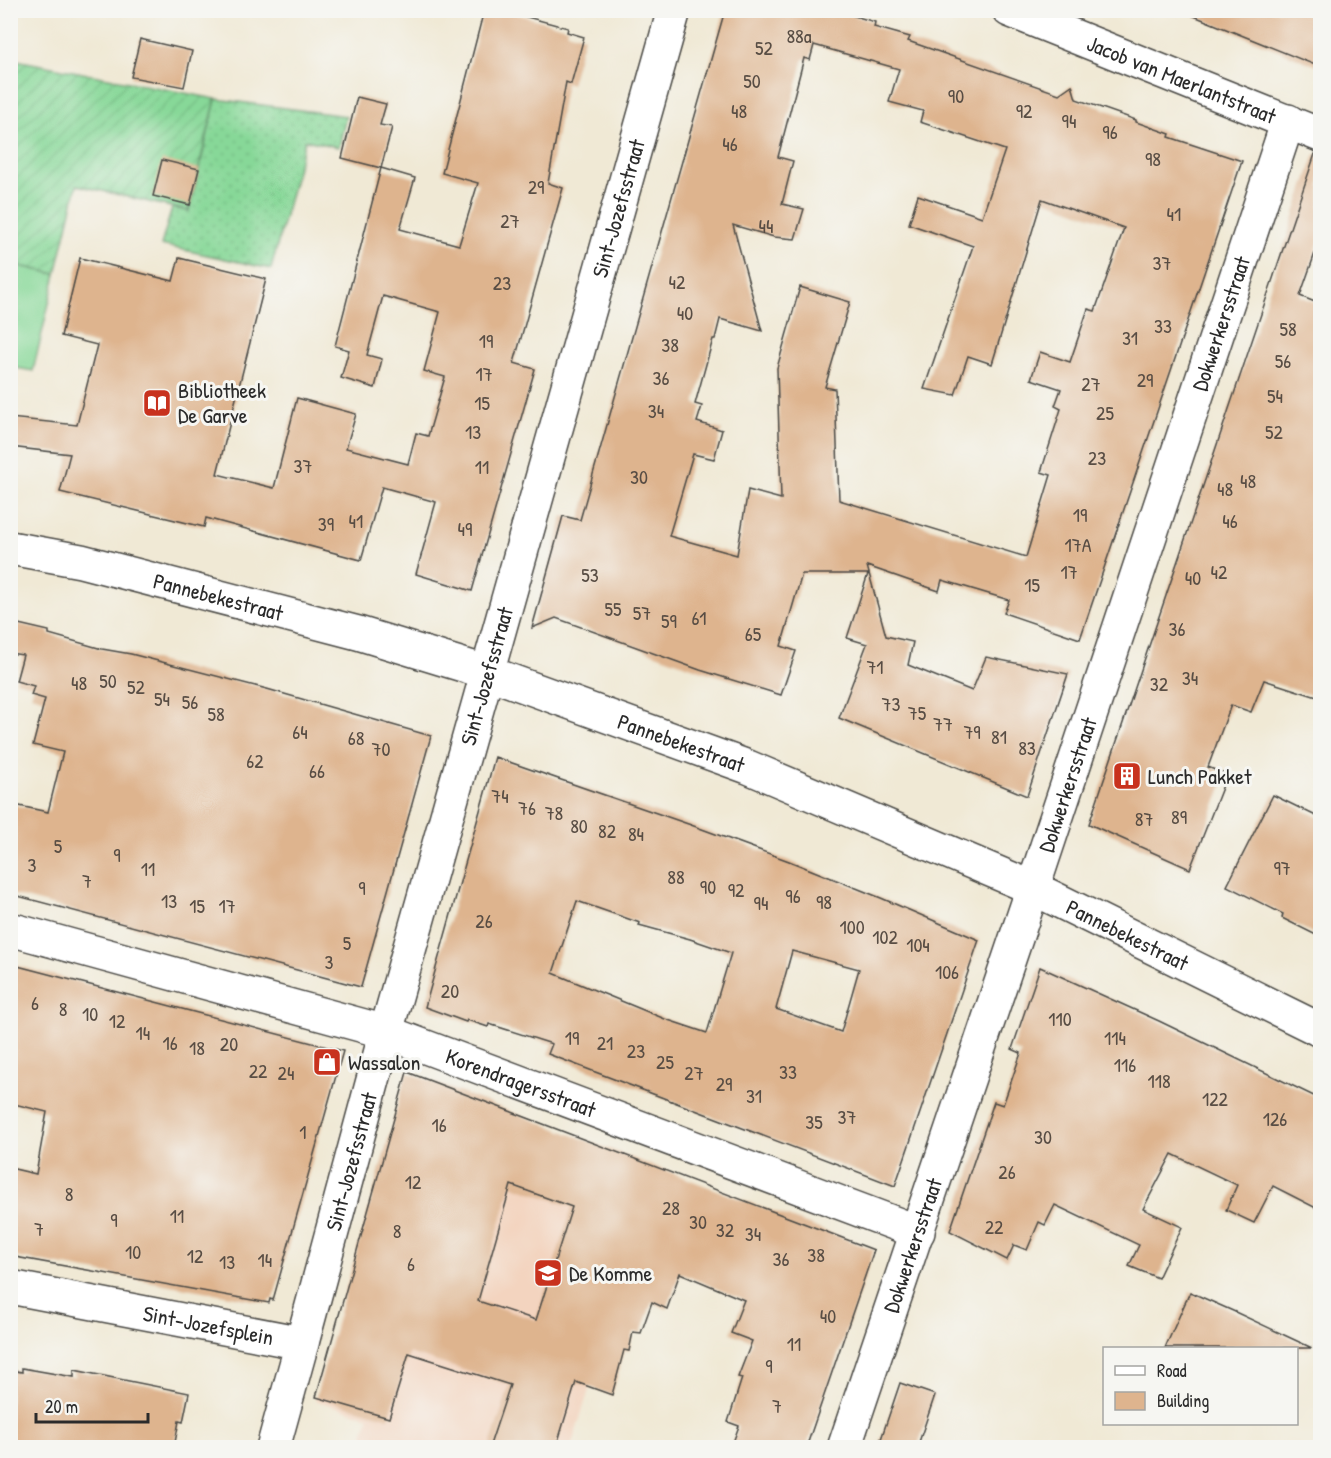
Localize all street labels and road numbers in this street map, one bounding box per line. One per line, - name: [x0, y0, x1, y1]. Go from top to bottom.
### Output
- street label: Jacob van Maerlantstraat: [1083, 28, 1281, 131]
- street label: Sint-Jozefsstraat: [584, 135, 652, 281]
- street label: Dokwerkersstraat: [1184, 252, 1257, 395]
- street label: Pannebekestraat: [150, 565, 287, 628]
- street label: Sint-Jozefsstraat: [453, 603, 520, 749]
- street label: Pannebekestraat: [614, 706, 749, 780]
- street label: Dokwerkersstraat: [1031, 713, 1104, 856]
- street label: Pannebekestraat: [1061, 892, 1194, 978]
- street label: Korendragersstraat: [442, 1041, 601, 1125]
- street label: Sint-Jozefsstraat: [318, 1088, 384, 1234]
- street label: Dokwerkersstraat: [876, 1174, 949, 1316]
- street label: Sint-Jozefsplein: [141, 1298, 276, 1352]

